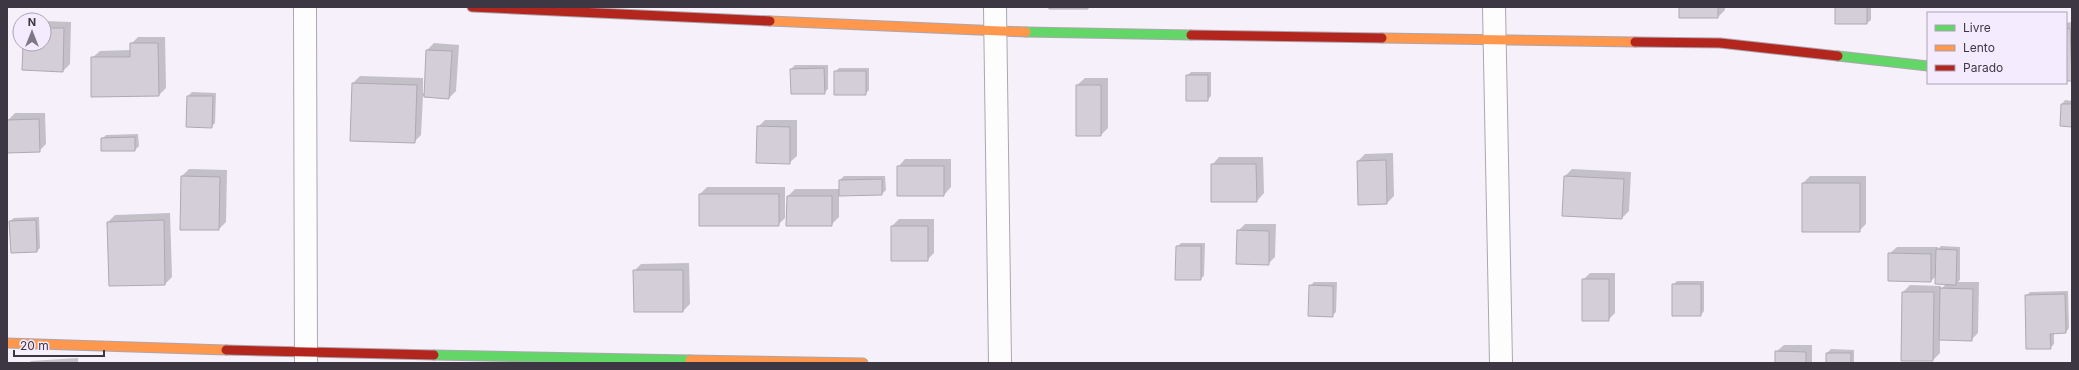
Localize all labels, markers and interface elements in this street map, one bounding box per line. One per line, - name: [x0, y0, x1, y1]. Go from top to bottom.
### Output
- north arrow: [12, 12, 52, 52]
- legend: [1927, 12, 2067, 84]
- text: N: [28, 15, 36, 29]
- text: Livre: [1963, 20, 1991, 35]
- text: Lento: [1963, 40, 1995, 55]
- text: Parado: [1963, 60, 2003, 75]
- scale bar: [14, 332, 104, 358]
- text: 20 m: [20, 338, 49, 353]

